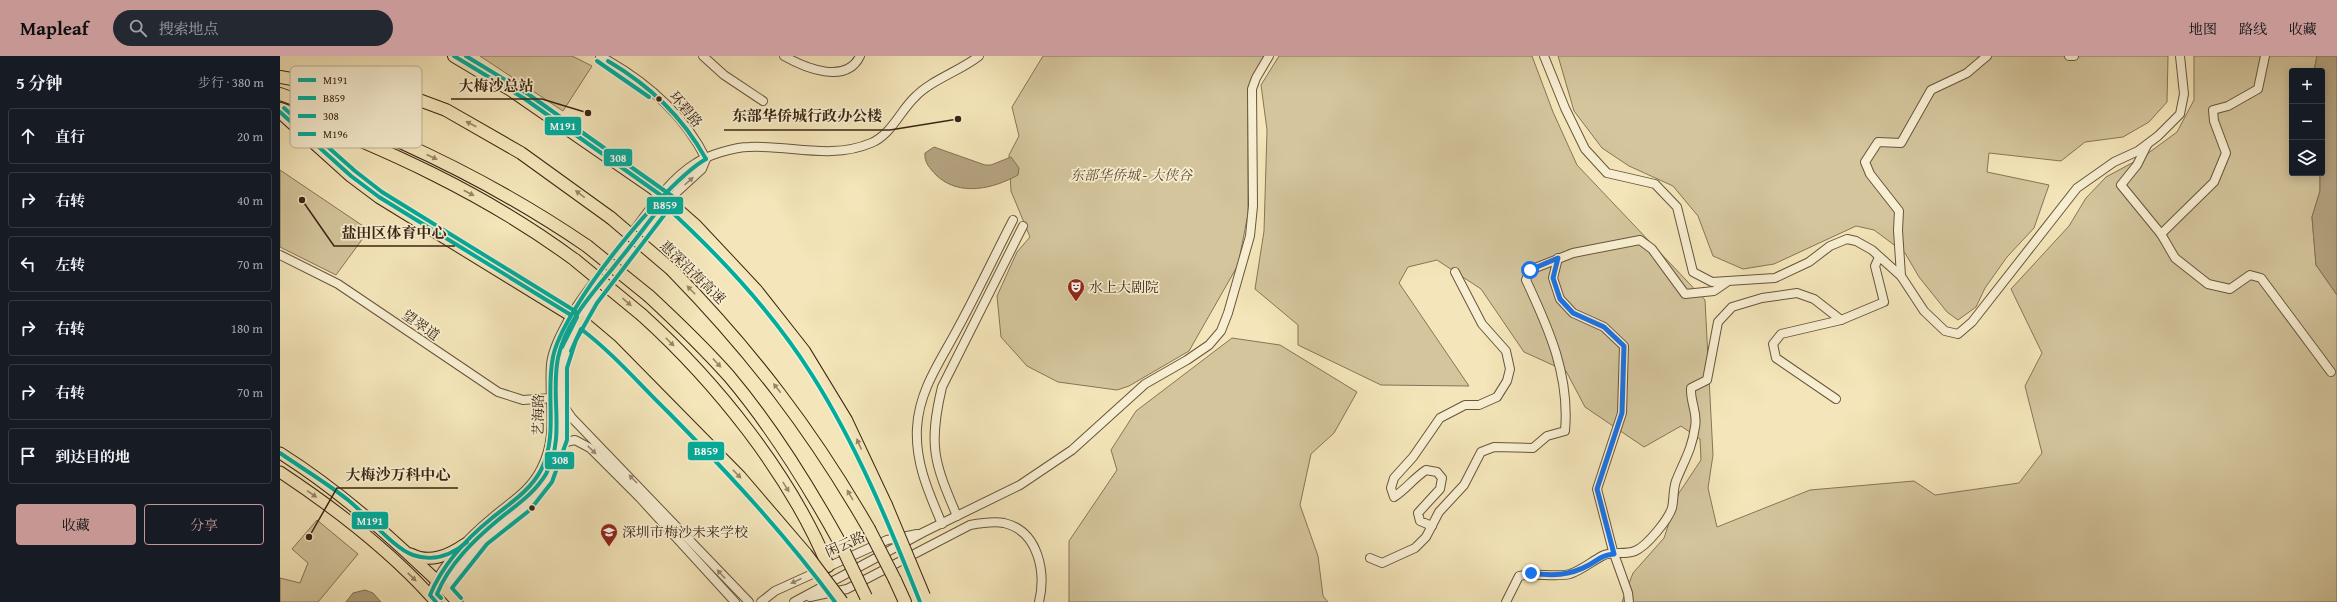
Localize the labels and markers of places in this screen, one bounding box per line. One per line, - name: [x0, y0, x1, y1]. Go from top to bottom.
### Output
- callout: 大梅沙总站: [451, 72, 542, 99]
- unlabelled marker: [654, 94, 664, 104]
- callout: 东部华侨城行政办公楼: [724, 103, 890, 130]
- callout: 盐田区体育中心: [334, 219, 455, 246]
- theatre icon: 水上大剧院: [1066, 277, 1086, 302]
- place label: 水上大剧院: [1089, 277, 1159, 297]
- callout: 大梅沙万科中心: [337, 461, 458, 488]
- unlabelled marker: [527, 503, 537, 513]
- school or university icon: 深圳市梅沙未来学校: [599, 522, 619, 547]
- place label: 深圳市梅沙未来学校: [622, 522, 748, 542]

